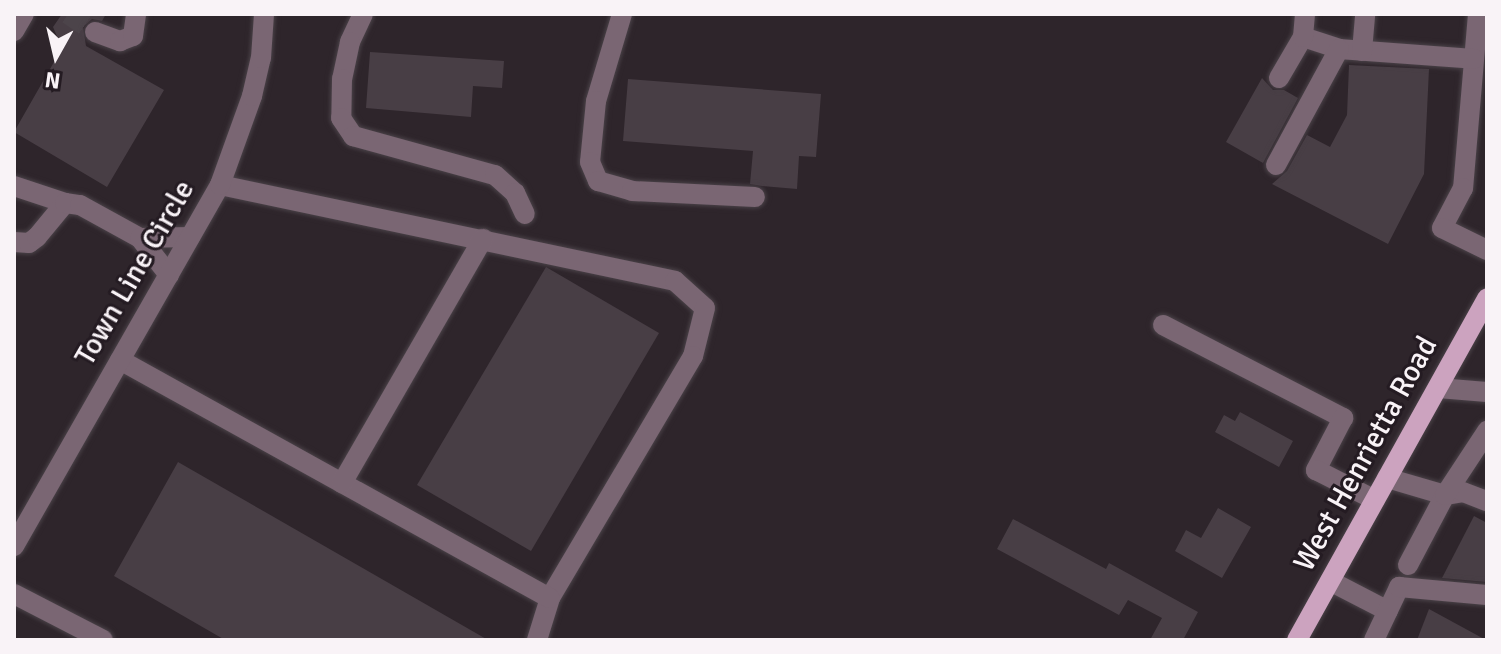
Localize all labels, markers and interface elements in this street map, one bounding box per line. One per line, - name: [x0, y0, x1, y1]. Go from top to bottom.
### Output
- north arrow: [16, 16, 96, 96]
- text: N: [43, 66, 62, 95]
- street label: Town Line Circle: [67, 174, 203, 372]
- street label: West Henrietta Road: [1287, 330, 1445, 578]

